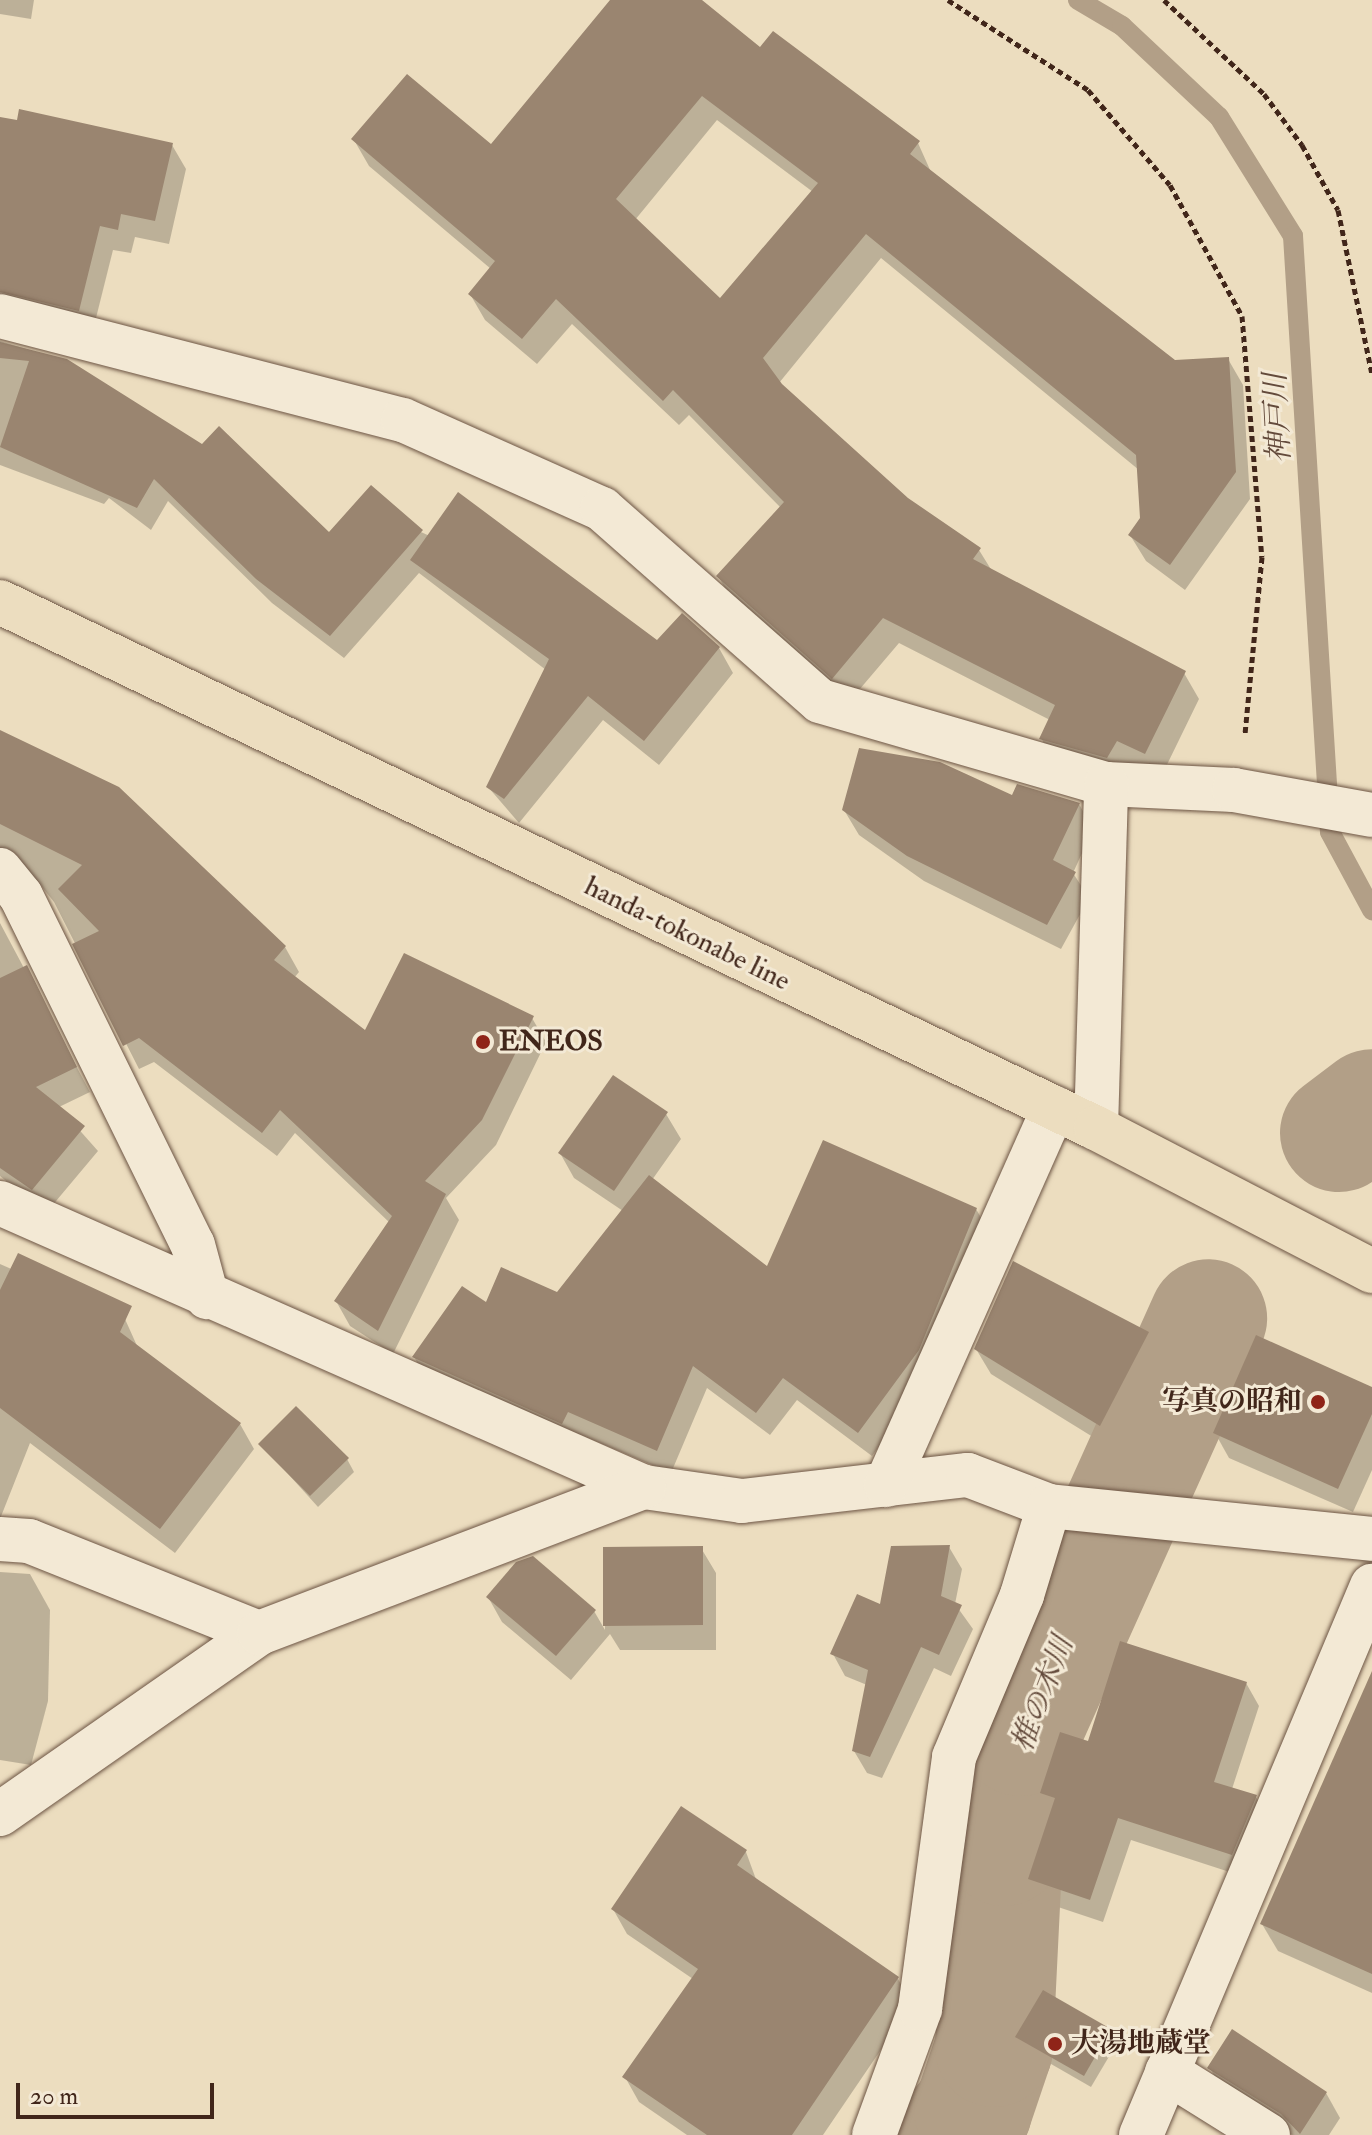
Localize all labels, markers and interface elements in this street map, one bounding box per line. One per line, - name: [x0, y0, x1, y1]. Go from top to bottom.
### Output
- water label: 神戸川: [1258, 372, 1298, 464]
- street label: handa-tokonabe line: [579, 870, 795, 998]
- place label: ENEOS: [499, 1025, 603, 1059]
- marker: ENEOS: [474, 1033, 492, 1051]
- place label: 写真の昭和: [1162, 1385, 1302, 1419]
- marker: 写真の昭和: [1309, 1393, 1327, 1411]
- water label: 椎の木川: [1005, 1632, 1081, 1756]
- place label: 大湯地蔵堂: [1071, 2027, 1211, 2061]
- marker: 大湯地蔵堂: [1046, 2035, 1064, 2053]
- scale bar: [20, 2067, 218, 2117]
- text: 20 m: [30, 2081, 78, 2112]

